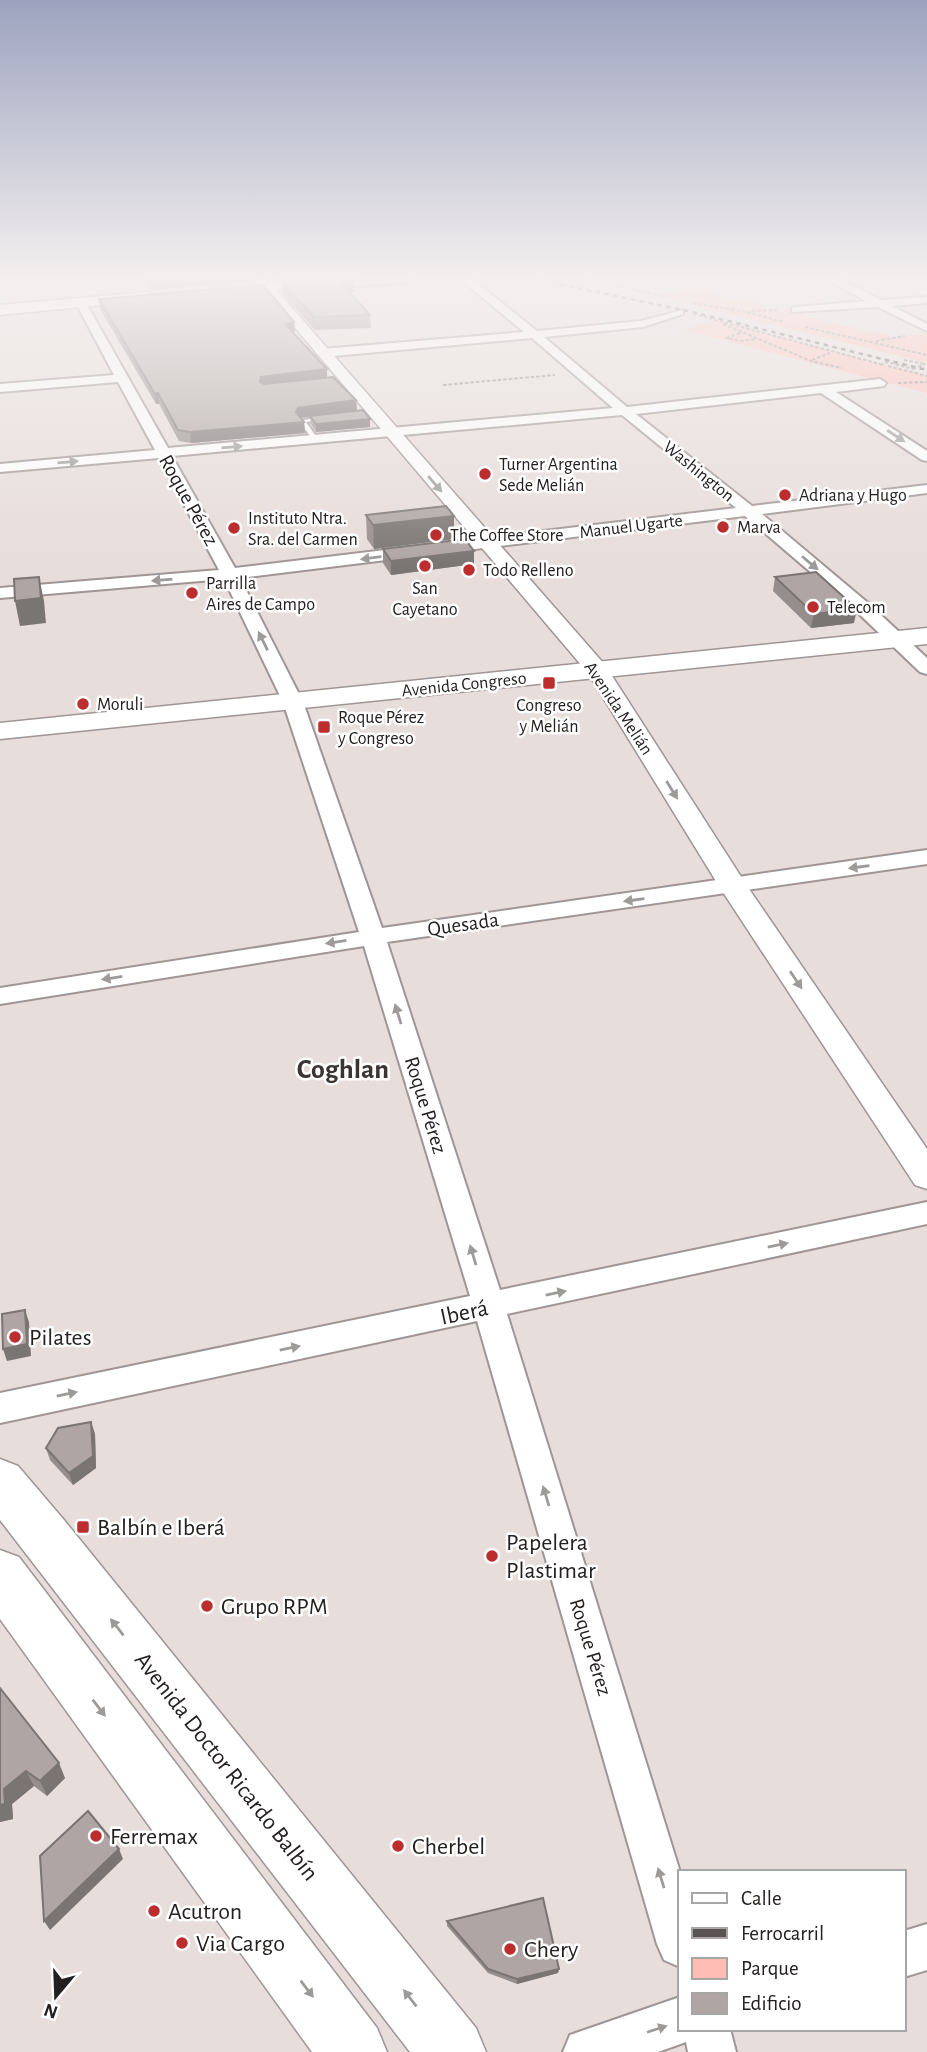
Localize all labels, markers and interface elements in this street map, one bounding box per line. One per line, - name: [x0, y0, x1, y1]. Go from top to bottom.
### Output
- one-way arrow: [886, 430, 905, 443]
- street label: Washington: [660, 438, 737, 506]
- one-way arrow: [221, 441, 243, 452]
- street label: Roque Pérez: [155, 451, 222, 549]
- one-way arrow: [57, 456, 79, 467]
- place label: Turner Argentina Sede Melián: [499, 456, 618, 495]
- marker: Turner Argentina Sede Melián: [477, 466, 493, 482]
- one-way arrow: [427, 475, 442, 492]
- marker: Adriana y Hugo: [777, 487, 793, 503]
- place label: Adriana y Hugo: [799, 487, 907, 505]
- place label: Instituto Ntra. Sra. del Carmen: [248, 510, 358, 549]
- street label: Manuel Ugarte: [578, 512, 684, 542]
- marker: Marva: [715, 519, 731, 535]
- place label: Marva: [737, 519, 781, 537]
- marker: Instituto Ntra. Sra. del Carmen: [226, 520, 242, 536]
- marker: The Coffee Store: [428, 527, 444, 543]
- place label: The Coffee Store: [450, 527, 564, 545]
- one-way arrow: [360, 552, 382, 563]
- one-way arrow: [801, 555, 819, 571]
- marker: San Cayetano: [417, 558, 433, 574]
- marker: Todo Relleno: [461, 562, 477, 578]
- place label: Todo Relleno: [483, 562, 574, 580]
- one-way arrow: [151, 575, 173, 586]
- place label: Parrilla Aires de Campo: [206, 575, 315, 614]
- place label: San Cayetano: [392, 580, 458, 619]
- marker: Parrilla Aires de Campo: [184, 585, 200, 601]
- marker: Telecom: [805, 599, 821, 615]
- place label: Telecom: [827, 599, 886, 617]
- one-way arrow: [258, 631, 269, 651]
- street label: Avenida Melián: [580, 659, 656, 759]
- street label: Avenida Congreso: [401, 669, 528, 700]
- marker: Congreso y Melián: [541, 675, 557, 691]
- marker: Moruli: [75, 696, 91, 712]
- place label: Moruli: [97, 696, 143, 714]
- place label: Congreso y Melián: [516, 697, 582, 736]
- place label: Roque Pérez y Congreso: [337, 709, 424, 748]
- marker: Roque Pérez y Congreso: [316, 719, 332, 735]
- one-way arrow: [666, 780, 679, 799]
- one-way arrow: [848, 862, 870, 873]
- one-way arrow: [623, 894, 645, 905]
- street label: Quesada: [426, 909, 500, 940]
- one-way arrow: [325, 937, 347, 948]
- one-way arrow: [789, 971, 802, 990]
- one-way arrow: [101, 973, 123, 984]
- one-way arrow: [392, 1004, 402, 1025]
- street label: Roque Pérez: [401, 1054, 450, 1156]
- district label: Coghlan: [297, 1056, 389, 1084]
- one-way arrow: [767, 1239, 789, 1250]
- one-way arrow: [467, 1244, 477, 1265]
- one-way arrow: [545, 1287, 567, 1298]
- street label: Iberá: [438, 1296, 490, 1330]
- place label: Pilates: [29, 1326, 92, 1350]
- marker: Pilates: [7, 1329, 23, 1345]
- one-way arrow: [279, 1343, 301, 1354]
- one-way arrow: [56, 1389, 78, 1400]
- one-way arrow: [540, 1485, 550, 1506]
- place label: Balbín e Iberá: [97, 1516, 225, 1540]
- marker: Balbín e Iberá: [75, 1519, 91, 1535]
- place label: Papelera Plastimar: [506, 1531, 596, 1583]
- marker: Papelera Plastimar: [484, 1548, 500, 1564]
- place label: Grupo RPM: [221, 1595, 328, 1619]
- street label: Roque Pérez: [566, 1596, 615, 1698]
- marker: Grupo RPM: [199, 1598, 215, 1614]
- one-way arrow: [110, 1619, 125, 1637]
- street label: Avenida Doctor Ricardo Balbín: [130, 1648, 323, 1885]
- one-way arrow: [92, 1699, 106, 1717]
- place label: Ferremax: [110, 1825, 198, 1849]
- marker: Ferremax: [88, 1828, 104, 1844]
- place label: Cherbel: [412, 1835, 485, 1859]
- marker: Cherbel: [390, 1838, 406, 1854]
- one-way arrow: [655, 1868, 665, 1889]
- legend: [678, 1870, 906, 2031]
- text: Calle: [741, 1888, 782, 1909]
- place label: Acutron: [168, 1900, 242, 1924]
- marker: Acutron: [146, 1903, 162, 1919]
- text: Ferrocarril: [741, 1923, 824, 1944]
- place label: Via Cargo: [196, 1932, 285, 1956]
- marker: Via Cargo: [174, 1935, 190, 1951]
- place label: Chery: [524, 1938, 578, 1962]
- marker: Chery: [502, 1941, 518, 1957]
- text: Parque: [741, 1958, 799, 1979]
- north arrow: [21, 1961, 91, 2031]
- one-way arrow: [300, 1980, 314, 1999]
- one-way arrow: [402, 1990, 417, 2008]
- text: Edificio: [741, 1993, 802, 2014]
- text: N: [42, 2000, 60, 2022]
- one-way arrow: [646, 2023, 667, 2034]

